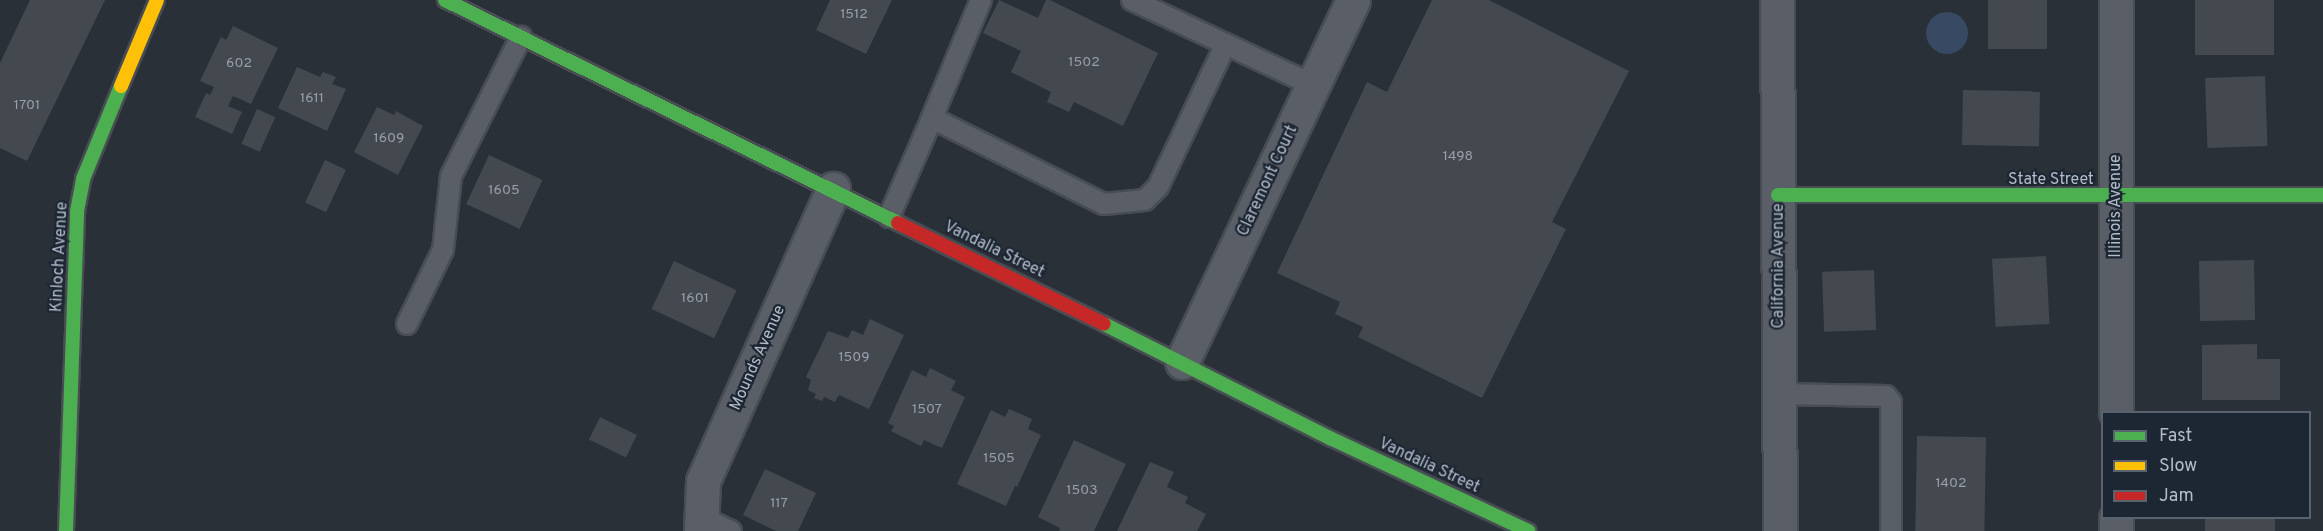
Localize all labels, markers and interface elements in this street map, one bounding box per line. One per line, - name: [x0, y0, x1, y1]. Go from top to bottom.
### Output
- house number: 1512: [840, 7, 868, 23]
- house number: 1502: [1068, 55, 1100, 71]
- house number: 602: [226, 56, 252, 72]
- house number: 1611: [300, 91, 324, 107]
- house number: 1701: [14, 98, 40, 114]
- street label: Claremont Court: [1234, 123, 1302, 239]
- house number: 1609: [374, 131, 404, 147]
- house number: 1498: [1443, 149, 1473, 165]
- street label: Illinois Avenue: [2106, 154, 2126, 258]
- street label: State Street: [2008, 170, 2094, 190]
- house number: 1605: [488, 183, 520, 199]
- street label: Kinloch Avenue: [48, 201, 72, 313]
- street label: California Avenue: [1769, 203, 1789, 329]
- street label: Vandalia Street: [941, 217, 1047, 283]
- house number: 1601: [681, 291, 709, 307]
- street label: Mounds Avenue: [726, 302, 790, 414]
- house number: 1509: [838, 350, 870, 366]
- house number: 1507: [912, 402, 942, 418]
- legend: [2101, 411, 2311, 519]
- text: Fast: [2159, 425, 2192, 448]
- street label: Vandalia Street: [1376, 434, 1482, 498]
- house number: 1505: [983, 451, 1015, 467]
- text: Slow: [2159, 455, 2197, 478]
- house number: 1402: [1935, 476, 1967, 492]
- house number: 1503: [1066, 483, 1098, 499]
- text: Jam: [2159, 485, 2194, 508]
- house number: 117: [770, 496, 788, 512]

